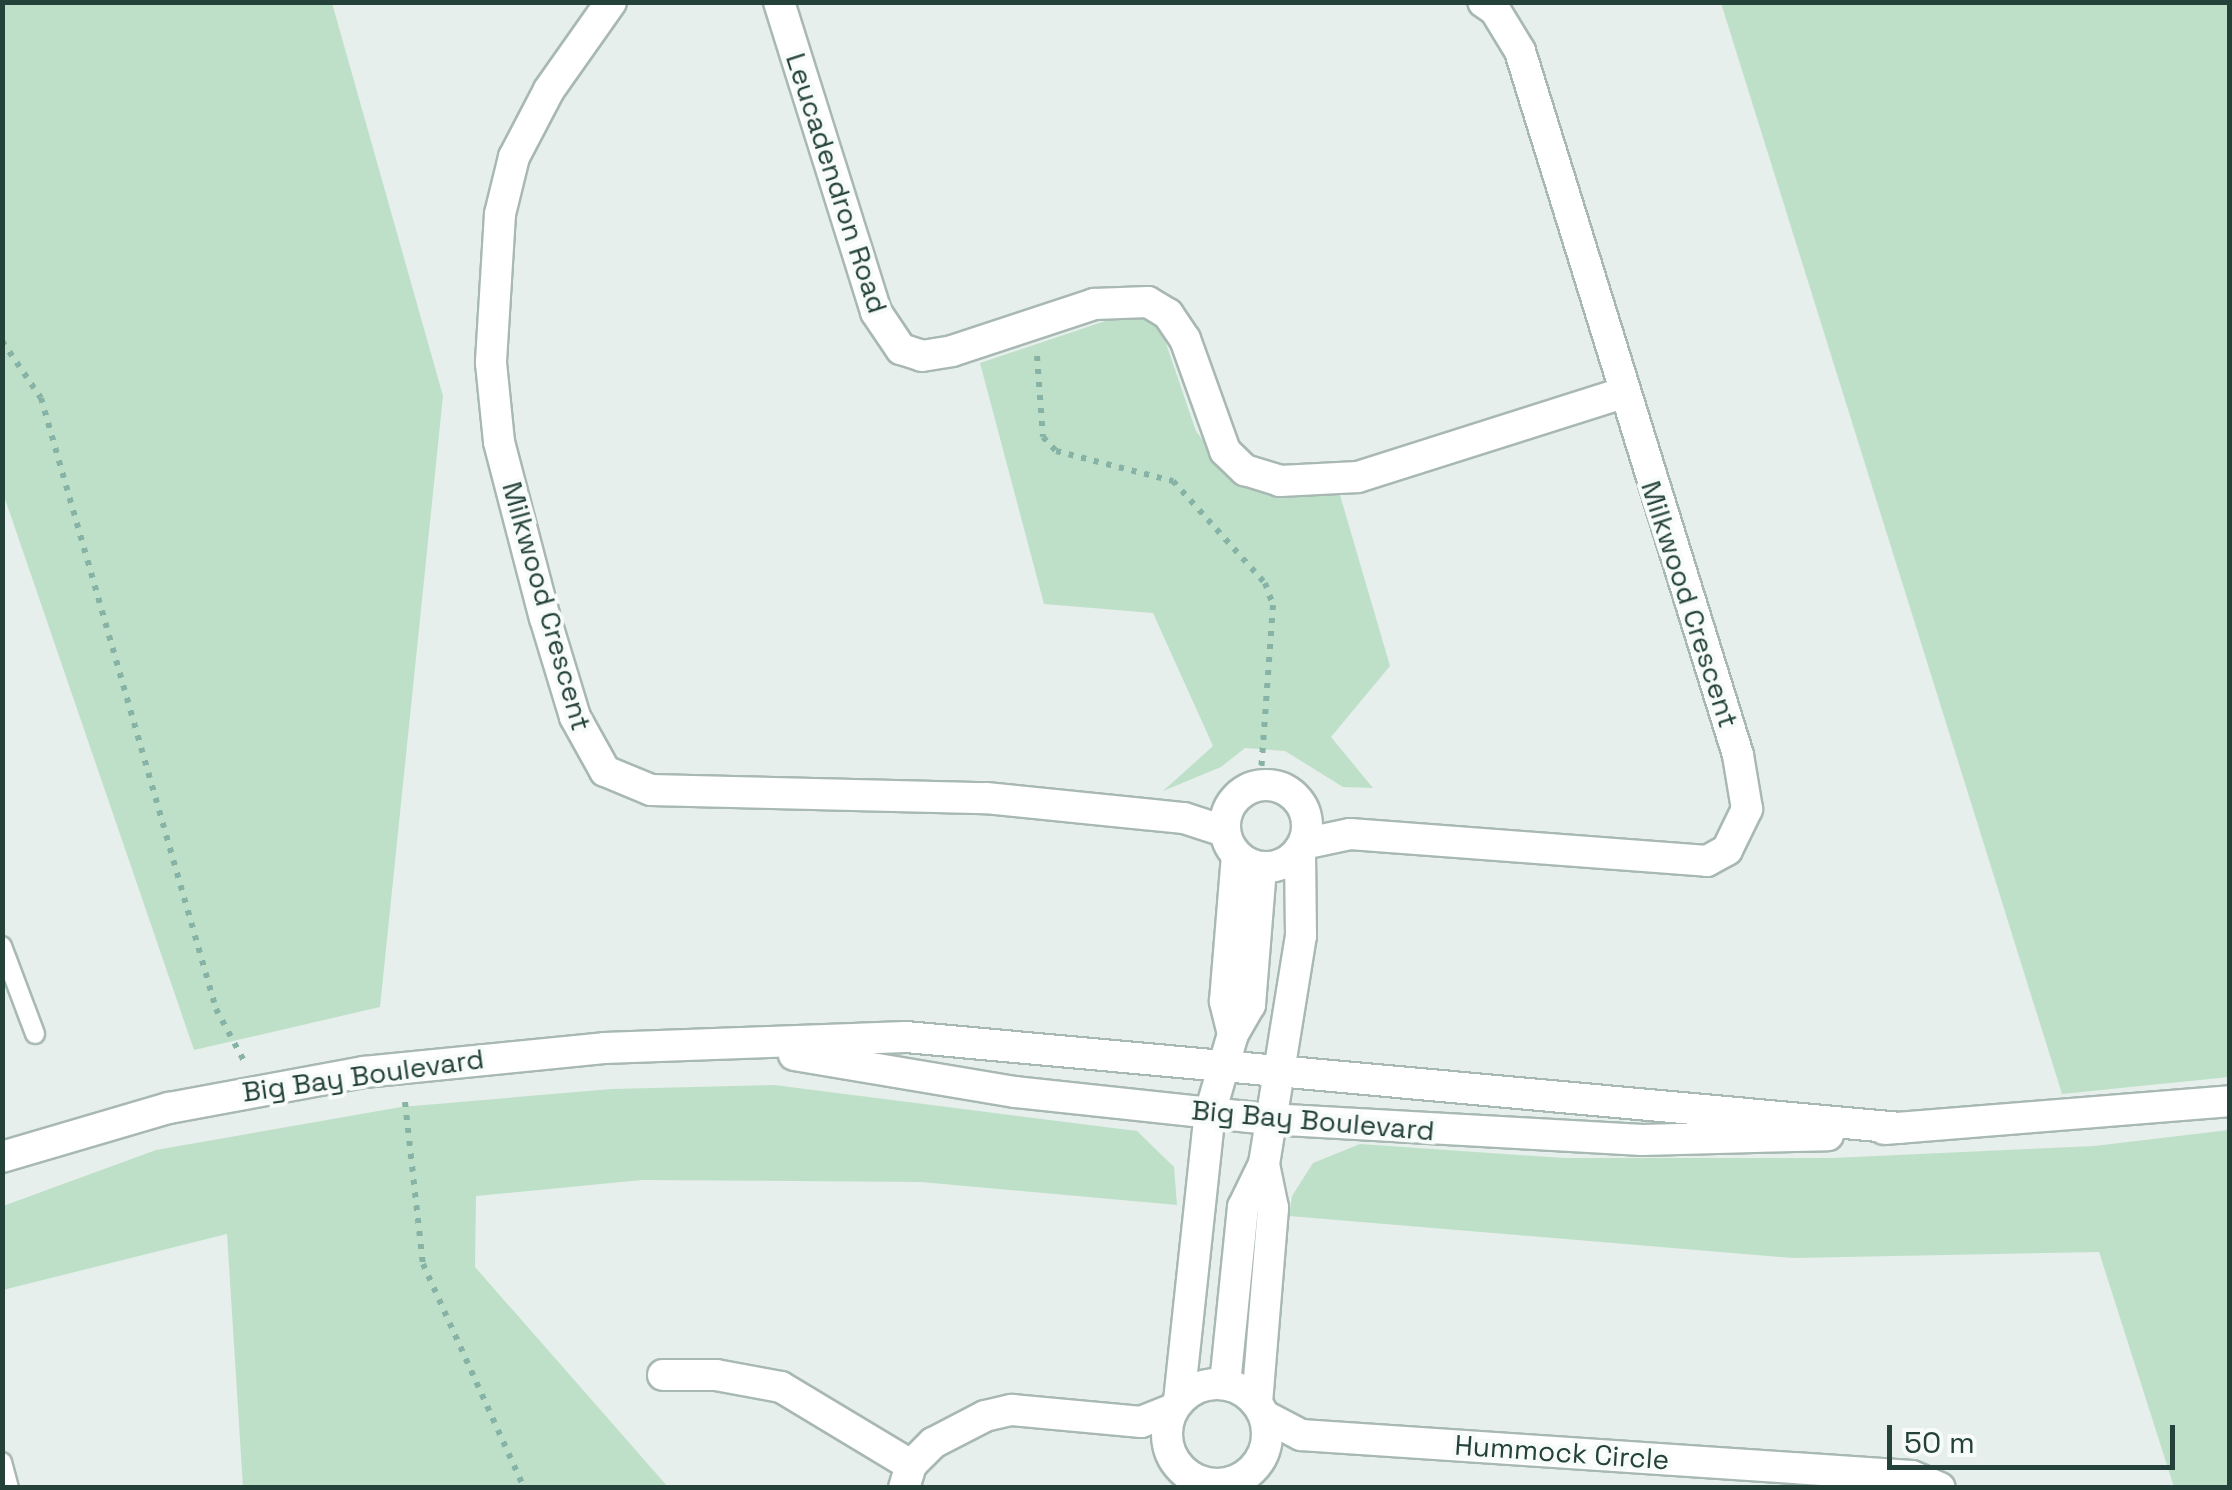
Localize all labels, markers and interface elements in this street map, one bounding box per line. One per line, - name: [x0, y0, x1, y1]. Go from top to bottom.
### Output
- street label: Leucadendron Road: [779, 49, 895, 317]
- street label: Milkwood Crescent: [1634, 476, 1746, 732]
- street label: Milkwood Crescent: [495, 478, 599, 734]
- street label: Big Bay Boulevard: [240, 1041, 486, 1109]
- street label: Big Bay Boulevard: [1190, 1093, 1436, 1147]
- scale bar: [1892, 1405, 2180, 1467]
- text: 50 m: [1904, 1423, 1975, 1462]
- street label: Hummock Circle: [1454, 1428, 1670, 1476]

